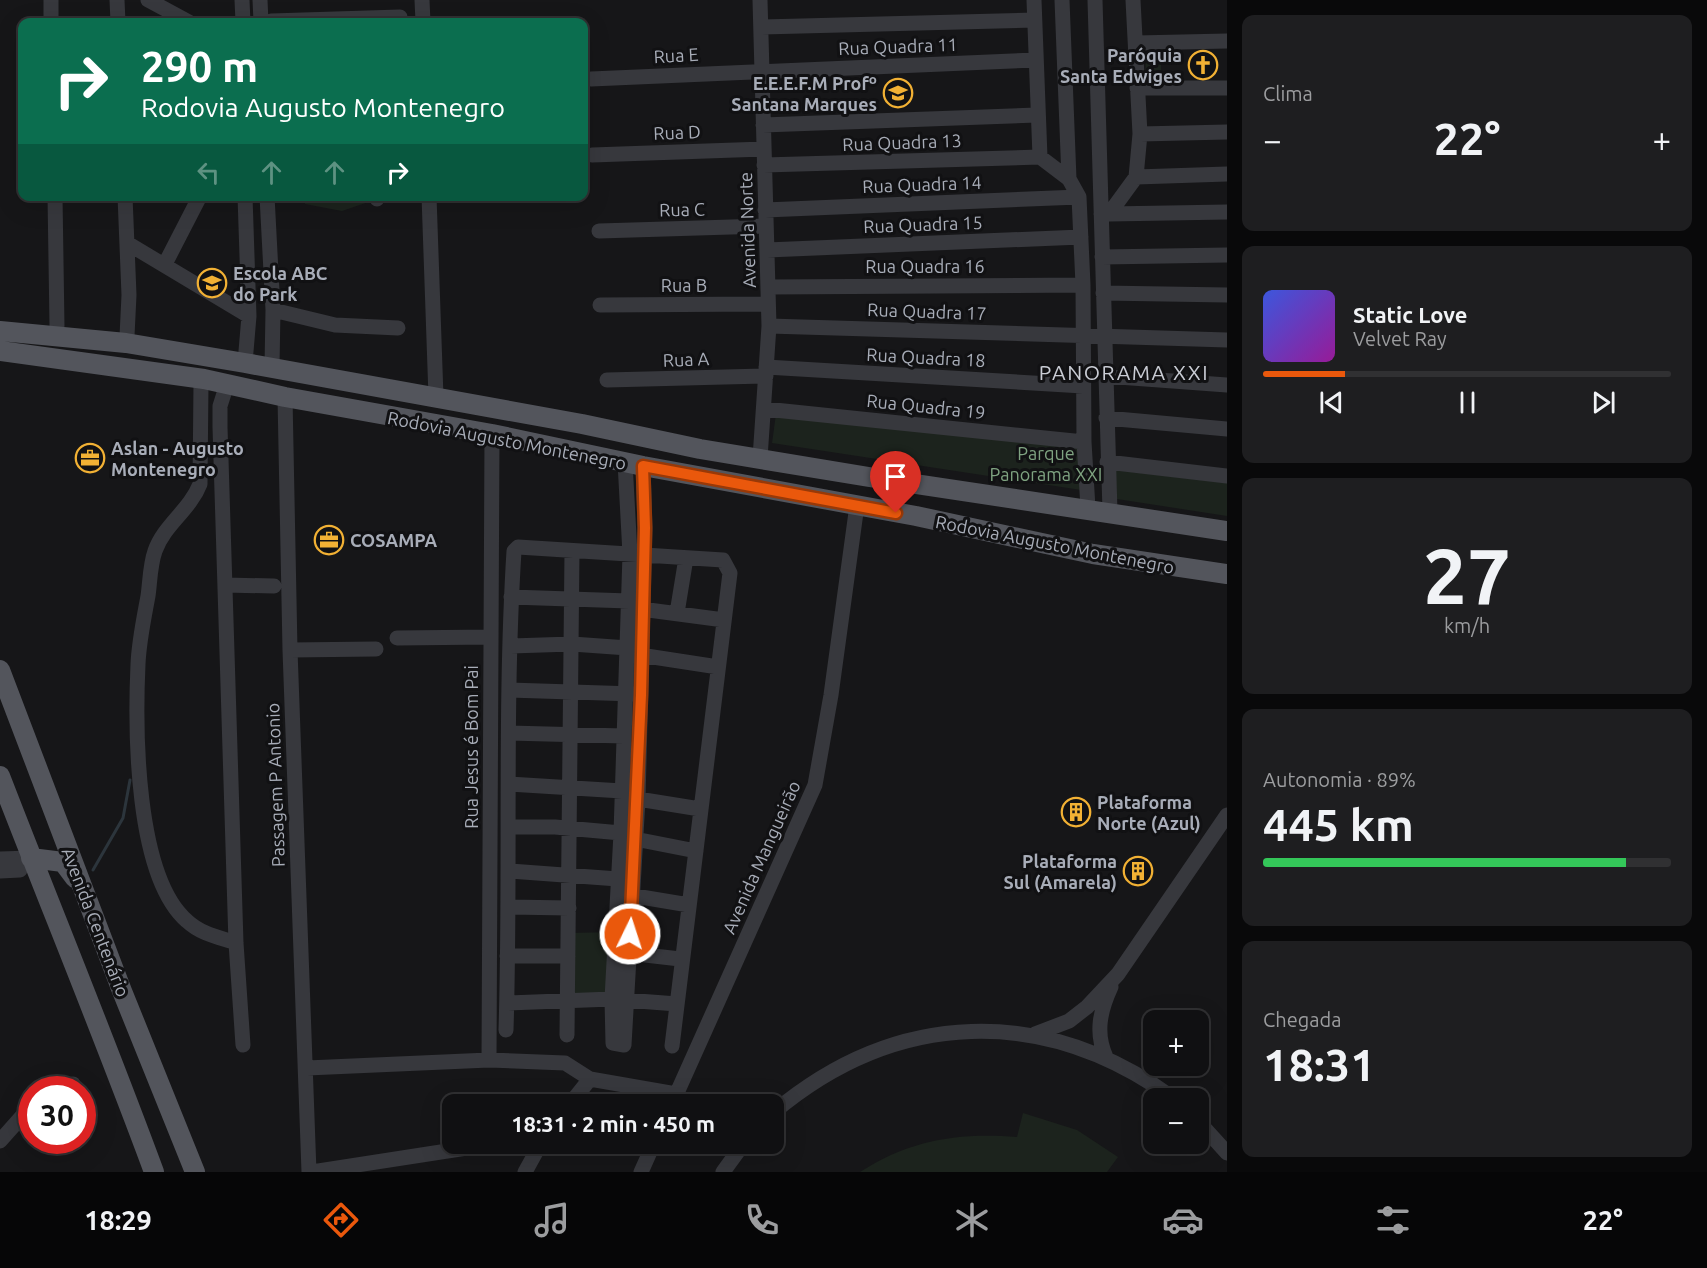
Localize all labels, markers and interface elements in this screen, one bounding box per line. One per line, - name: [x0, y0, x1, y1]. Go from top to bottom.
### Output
- street label: Rua Quadra 11: [838, 34, 958, 59]
- icon: right: [42, 42, 120, 120]
- text: 290 m: [141, 43, 258, 90]
- street label: Rua E: [653, 44, 699, 66]
- place label: Paróquia Santa Edwiges: [1060, 45, 1182, 86]
- church icon: Paróquia Santa Edwiges: [1187, 49, 1219, 81]
- place label: E.E.E.F.M Profº Santana Marques: [731, 73, 877, 114]
- school or university icon: E.E.E.F.M Profº Santana Marques: [882, 77, 914, 109]
- text: Clima: [1263, 82, 1313, 105]
- text: Rodovia Augusto Montenegro: [141, 92, 505, 122]
- text: 22°: [1434, 113, 1500, 164]
- street label: Rua D: [653, 121, 701, 143]
- text: −: [1263, 121, 1282, 158]
- text: +: [1652, 121, 1671, 158]
- street label: Rua Quadra 13: [842, 130, 962, 155]
- icon: left: [192, 156, 225, 189]
- icon: ahead: [255, 156, 288, 189]
- icon: ahead: [318, 156, 351, 189]
- icon: right: [381, 156, 414, 189]
- street label: Avenida Norte: [735, 172, 759, 288]
- street label: Rua Quadra 14: [862, 172, 982, 197]
- street label: Rua C: [659, 199, 705, 219]
- street label: Rua Quadra 15: [863, 212, 983, 237]
- street label: Rua Quadra 16: [865, 256, 985, 277]
- place label: Escola ABC do Park: [233, 263, 328, 304]
- school or university icon: Escola ABC do Park: [196, 267, 228, 299]
- street label: Rua B: [661, 275, 707, 295]
- street label: Rua Quadra 17: [867, 299, 987, 324]
- text: Static Love: [1353, 302, 1468, 327]
- text: Velvet Ray: [1353, 327, 1447, 350]
- street label: Rua Quadra 18: [866, 344, 986, 371]
- street label: Rua A: [662, 348, 710, 370]
- district label: PANORAMA XXI: [1039, 360, 1209, 384]
- icon: previous: [1315, 386, 1348, 419]
- icon: pause: [1451, 386, 1484, 419]
- icon: next: [1587, 386, 1620, 419]
- street label: Rua Quadra 19: [865, 390, 986, 423]
- street label: Rodovia Augusto Montenegro: [386, 407, 628, 473]
- place label: Aslan - Augusto Montenegro: [111, 438, 244, 479]
- office icon: Aslan - Augusto Montenegro: [74, 442, 106, 474]
- park label: Parque Panorama XXI: [990, 443, 1102, 484]
- pin: [870, 451, 921, 513]
- icon: arrive: [879, 460, 912, 493]
- street label: Rodovia Augusto Montenegro: [934, 511, 1176, 577]
- office icon: COSAMPA: [313, 524, 345, 556]
- place label: COSAMPA: [350, 530, 437, 550]
- text: 27: [1423, 531, 1511, 619]
- text: km/h: [1444, 614, 1490, 637]
- street label: Rua Jesus é Bom Pai: [461, 665, 481, 829]
- street label: Passagem P Antonio: [262, 703, 288, 867]
- text: Autonomia · 89%: [1263, 768, 1416, 791]
- street label: Avenida Mangueirão: [718, 777, 804, 937]
- place label: Plataforma Norte (Azul): [1097, 792, 1201, 834]
- building icon: Plataforma Norte (Azul): [1060, 796, 1092, 828]
- text: 445 km: [1263, 799, 1414, 850]
- street label: Avenida Centenário: [58, 845, 134, 999]
- place label: Plataforma Sul (Amarela): [1003, 851, 1117, 893]
- building icon: Plataforma Sul (Amarela): [1122, 855, 1154, 887]
- position arrow: [598, 902, 662, 966]
- text: Chegada: [1263, 1008, 1341, 1031]
- map controls: [1143, 1010, 1209, 1154]
- button: +: [1143, 1010, 1209, 1076]
- text: 18:31: [1263, 1039, 1376, 1090]
- speed limit sign: 30: [18, 1076, 96, 1154]
- button: −: [1143, 1088, 1209, 1154]
- text: 18:31 · 2 min · 450 m: [511, 1111, 715, 1136]
- icon: directions: [320, 1199, 362, 1241]
- icon: music: [531, 1199, 573, 1241]
- icon: phone: [741, 1199, 783, 1241]
- icon: climate: [951, 1199, 993, 1241]
- icon: car: [1162, 1199, 1204, 1241]
- icon: filters: [1372, 1199, 1414, 1241]
- text: 18:29: [84, 1205, 152, 1235]
- text: 22°: [1583, 1205, 1623, 1235]

